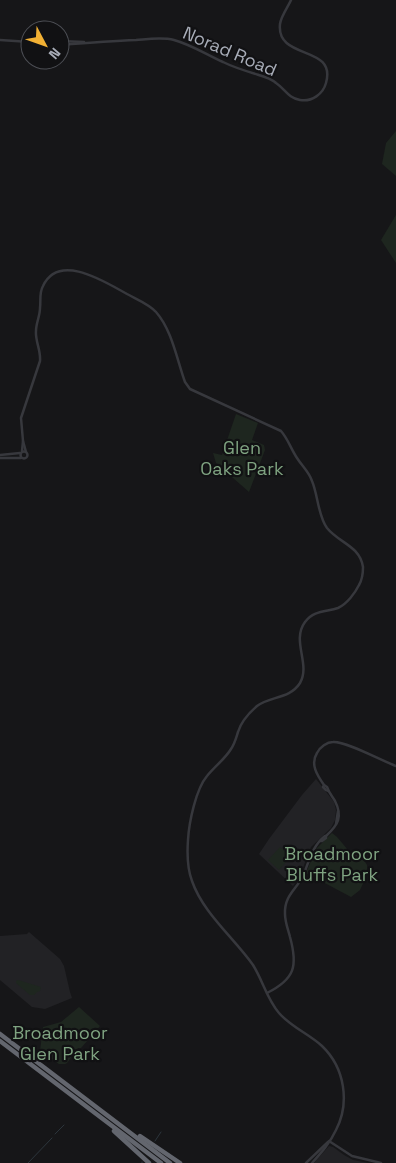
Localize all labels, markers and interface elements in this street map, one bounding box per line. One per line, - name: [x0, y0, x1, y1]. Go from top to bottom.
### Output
- north arrow: [20, 20, 70, 70]
- street label: Norad Road: [179, 21, 281, 81]
- text: N: [45, 44, 65, 63]
- park label: Glen Oaks Park: [200, 436, 284, 480]
- park label: Broadmoor Bluffs Park: [284, 842, 380, 886]
- park label: Broadmoor Glen Park: [12, 1021, 108, 1065]

